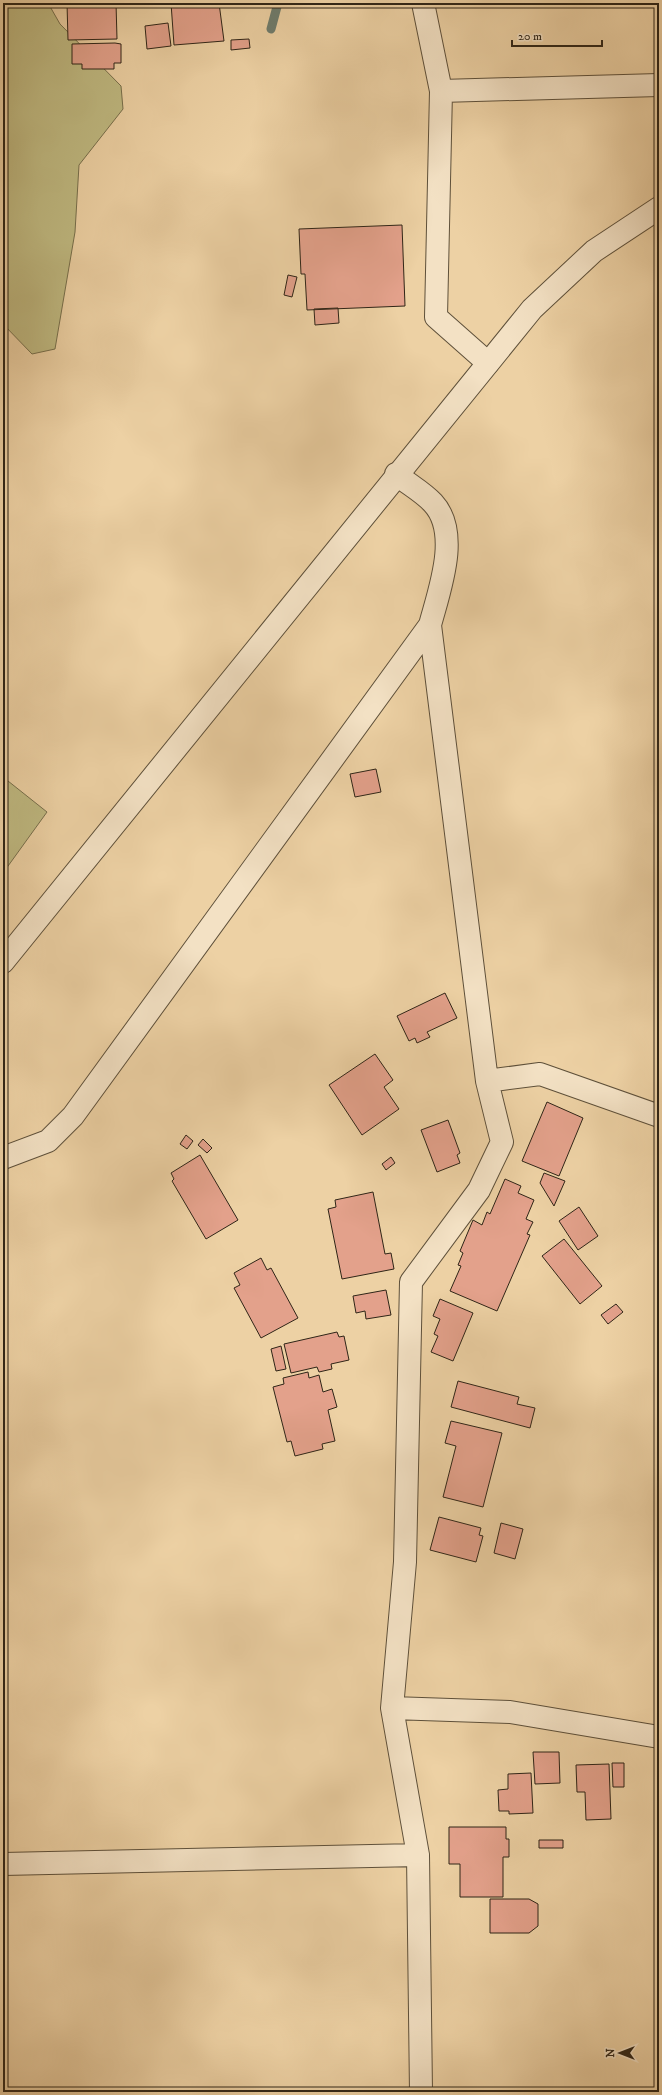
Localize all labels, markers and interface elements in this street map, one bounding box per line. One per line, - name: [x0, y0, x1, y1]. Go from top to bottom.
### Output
- scale bar: [512, 22, 602, 48]
- text: 20 m: [518, 29, 542, 44]
- north arrow: [600, 2033, 640, 2073]
- text: N: [604, 2048, 618, 2058]

